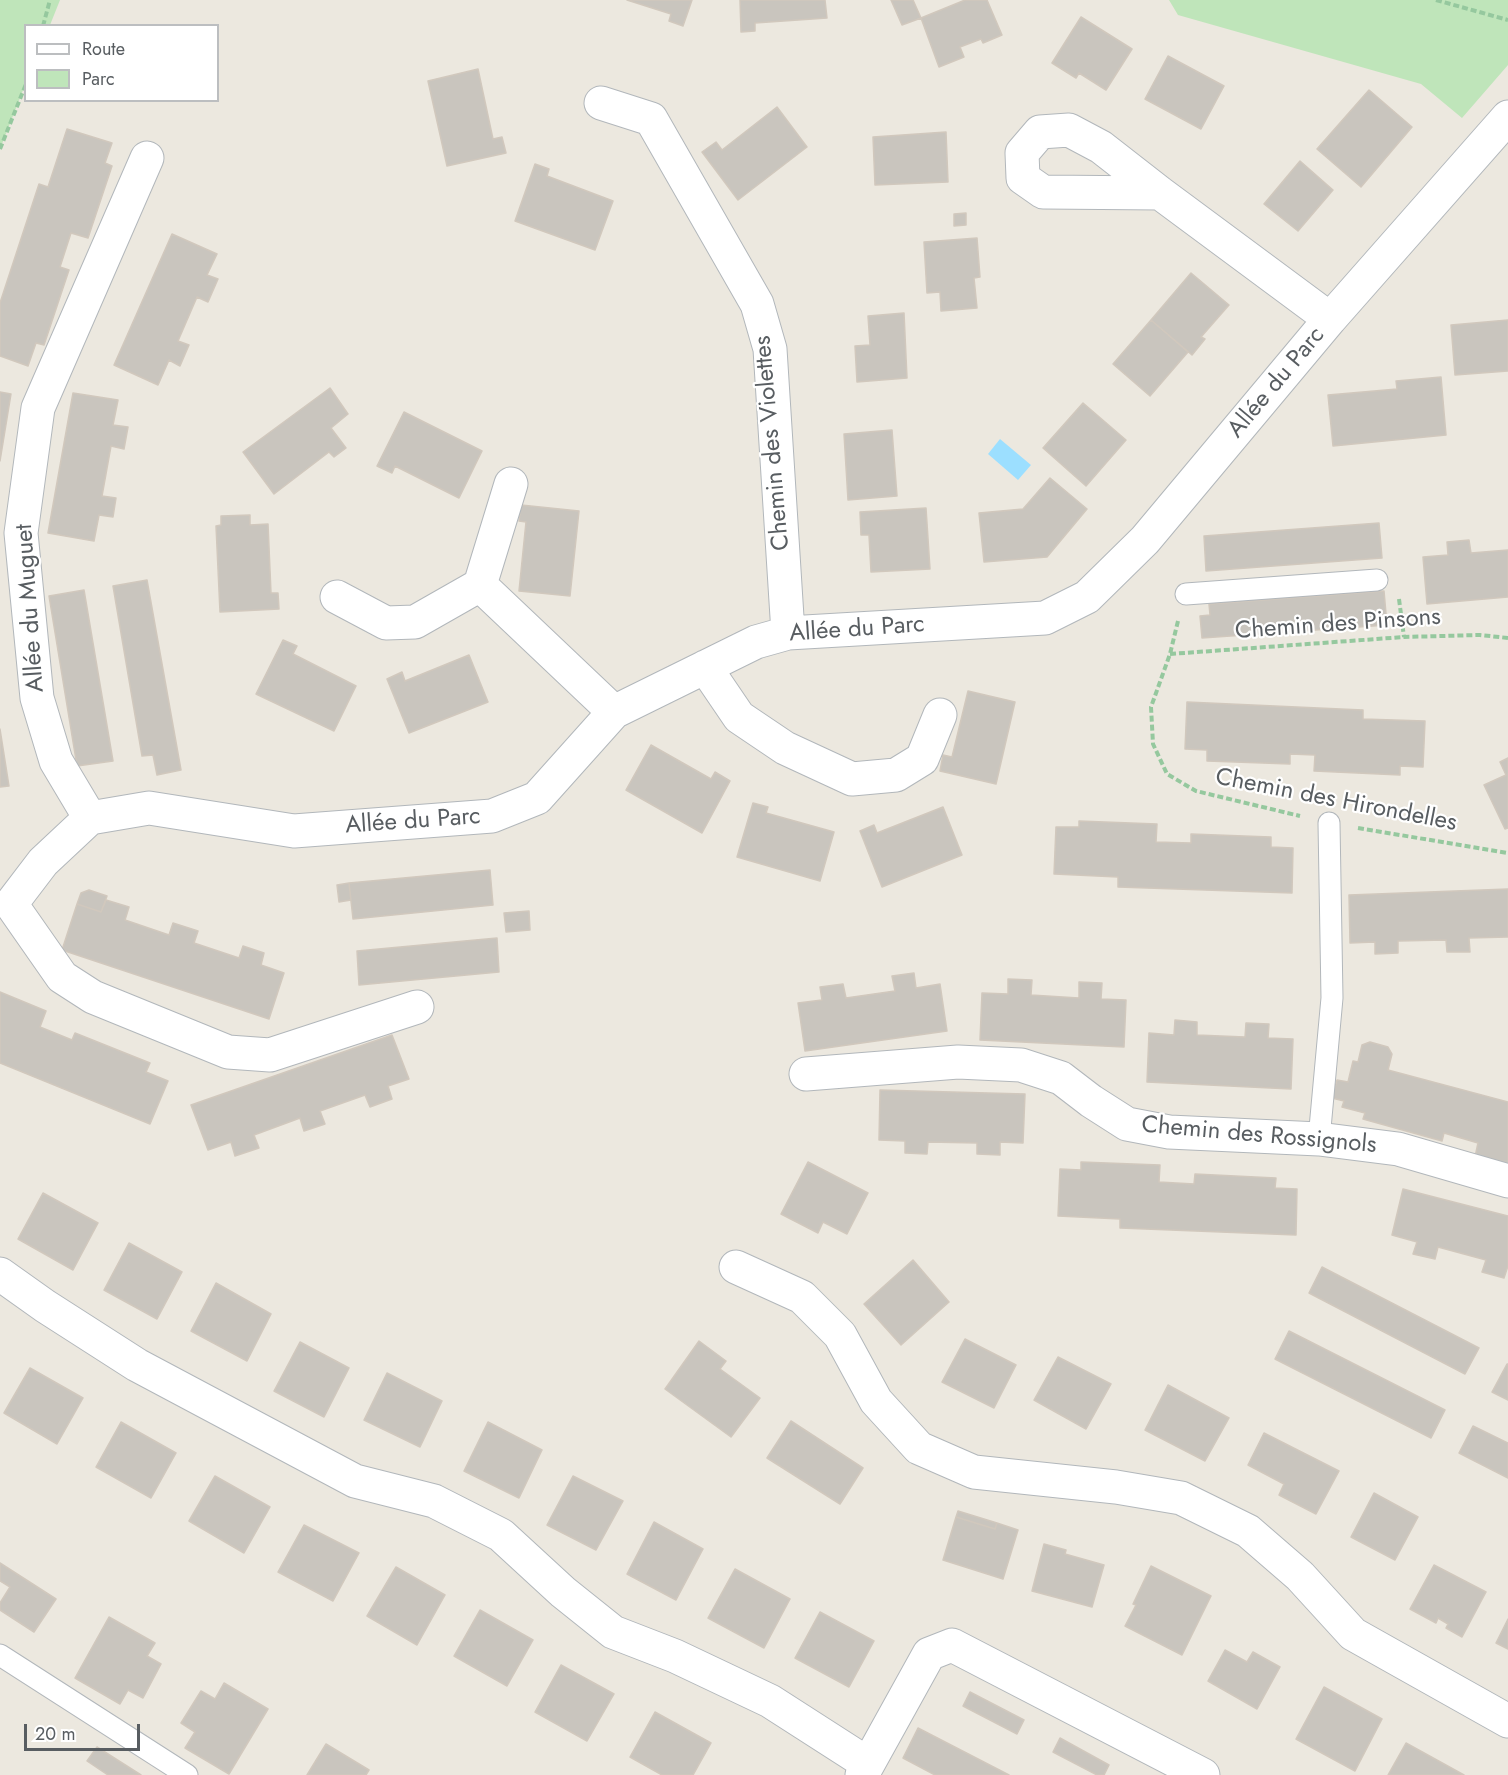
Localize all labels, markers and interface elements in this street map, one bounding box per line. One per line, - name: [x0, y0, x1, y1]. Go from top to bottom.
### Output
- legend: [24, 24, 219, 102]
- text: Route: [82, 36, 125, 62]
- text: Parc: [82, 66, 115, 92]
- street label: Allée du Parc: [1222, 322, 1332, 444]
- street label: Chemin des Violettes: [749, 334, 797, 552]
- street label: Allée du Muguet: [11, 523, 51, 693]
- street label: Chemin des Pinsons: [1234, 603, 1442, 647]
- street label: Allée du Parc: [788, 611, 926, 649]
- street label: Chemin des Hirondelles: [1213, 763, 1459, 839]
- street label: Allée du Parc: [344, 803, 482, 841]
- street label: Chemin des Rossignols: [1140, 1111, 1378, 1161]
- scale bar: [27, 1712, 142, 1750]
- text: 20 m: [35, 1721, 75, 1747]

